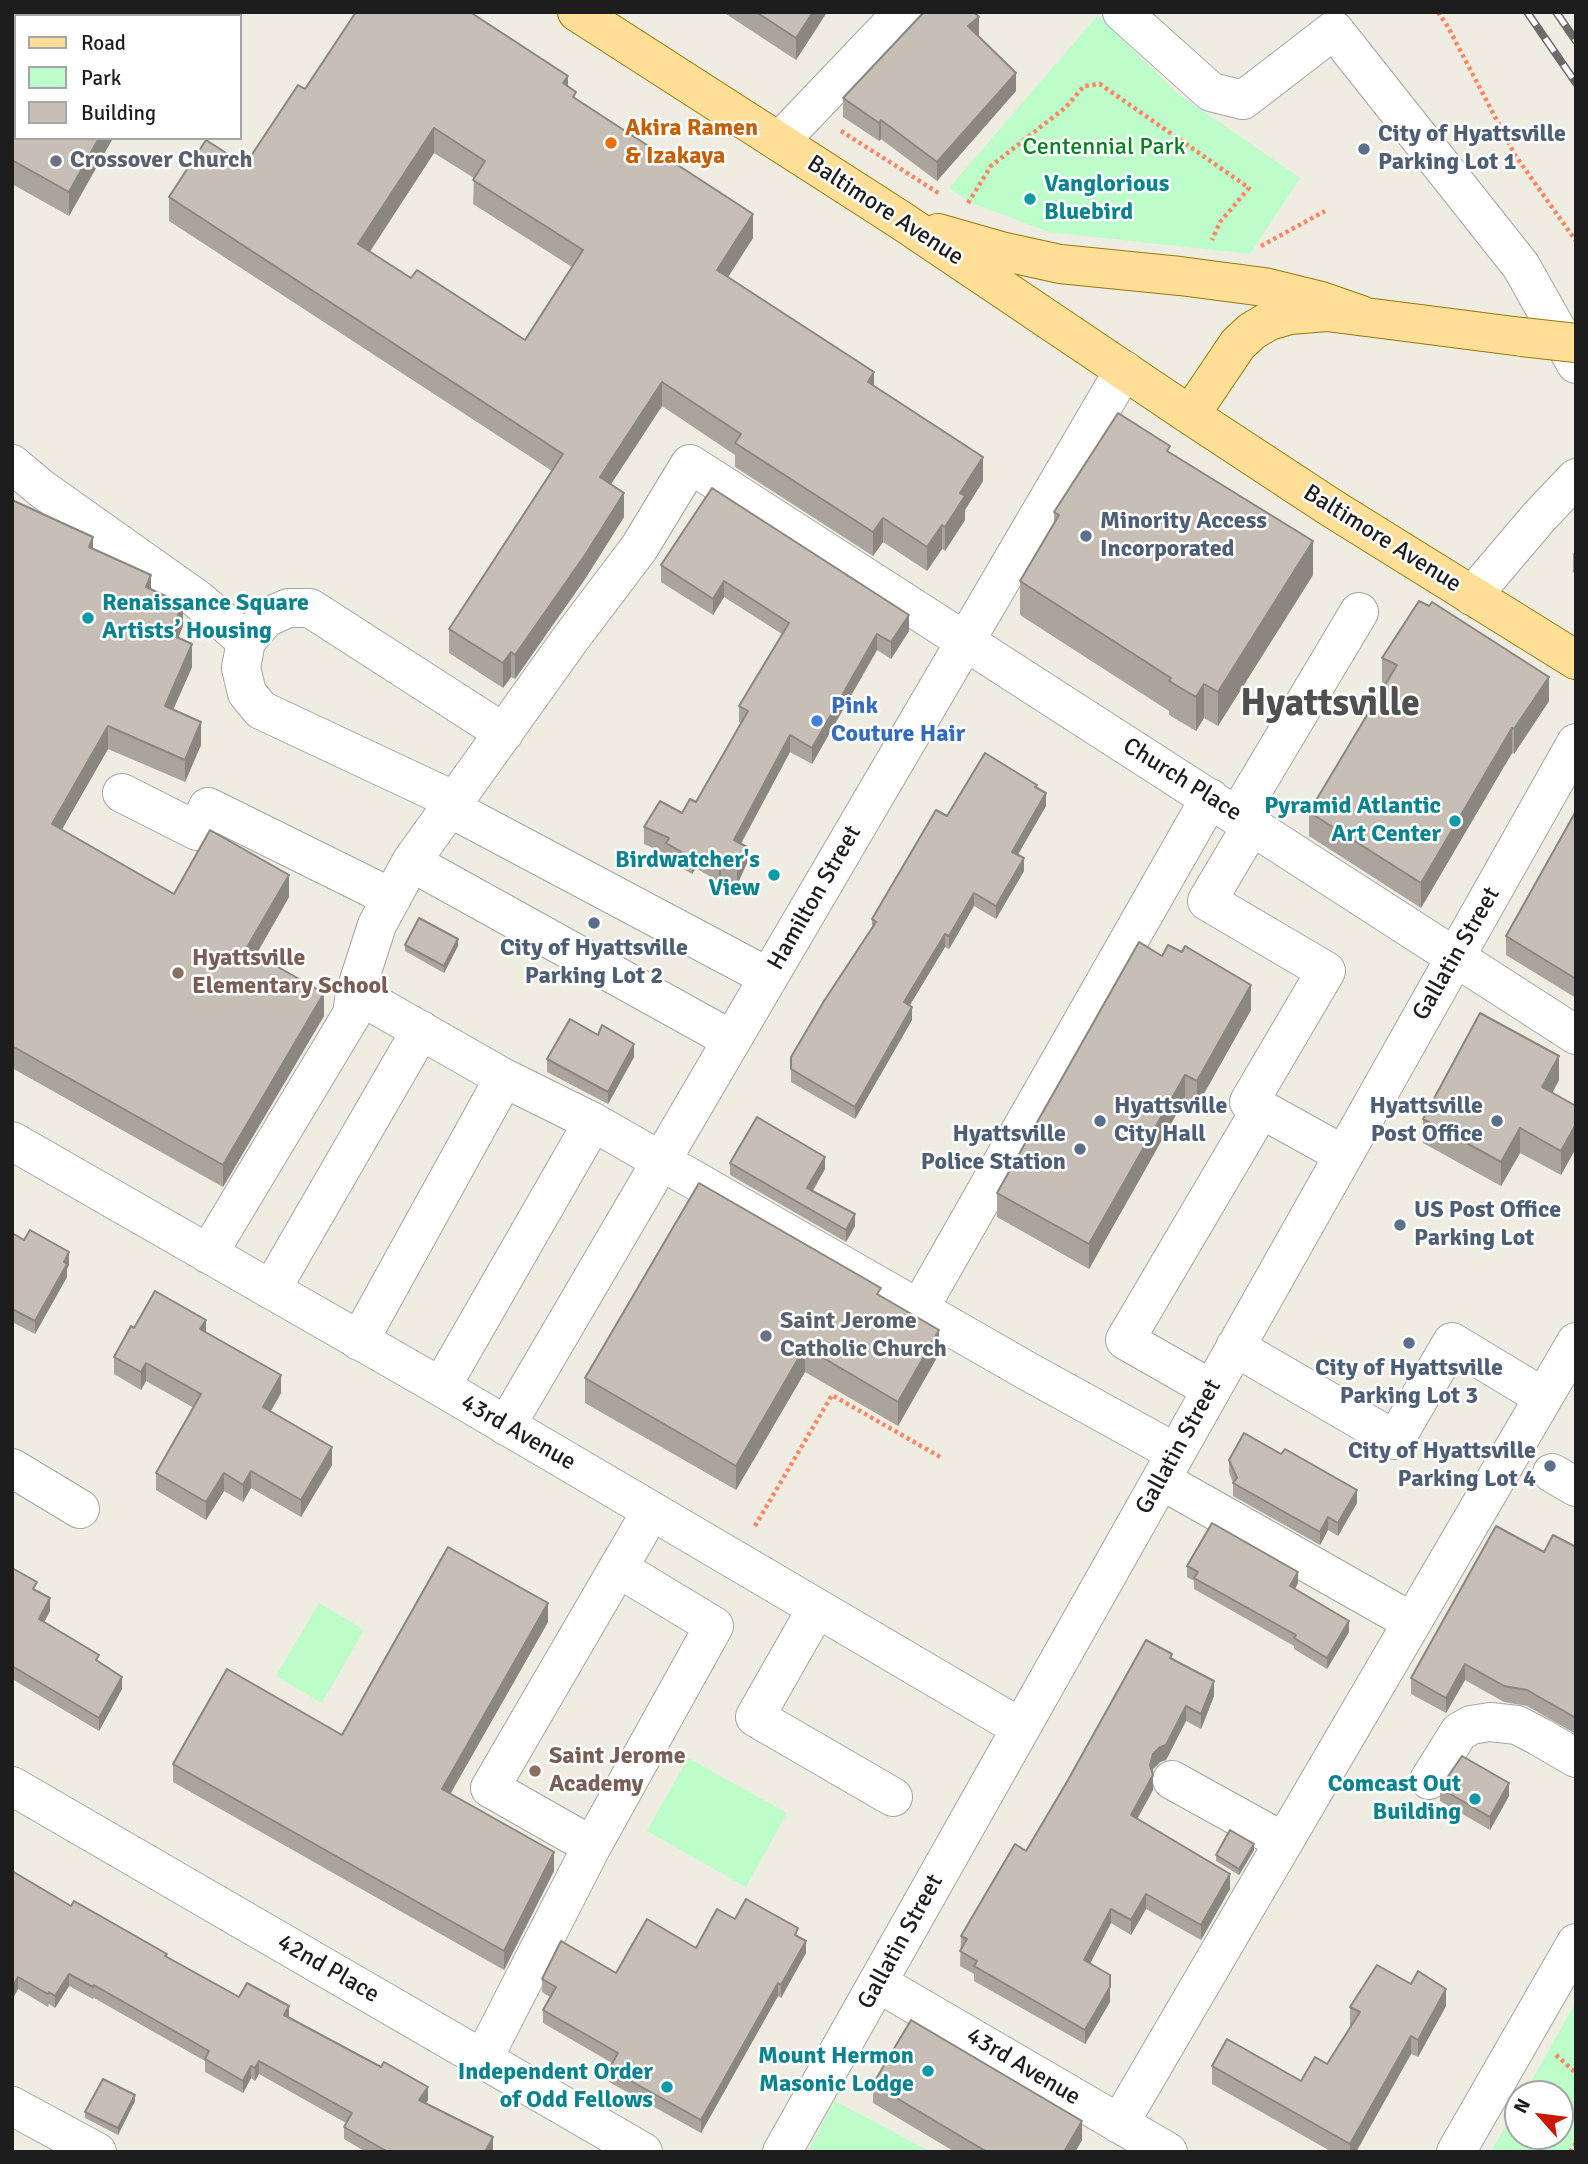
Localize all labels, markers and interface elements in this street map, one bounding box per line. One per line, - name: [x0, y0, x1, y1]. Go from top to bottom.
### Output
- legend: [14, 14, 242, 140]
- text: Road: [81, 30, 126, 56]
- text: Park: [81, 65, 121, 91]
- text: Building: [81, 100, 156, 126]
- place label: Akira Ramen & Izakaya: [625, 115, 758, 171]
- place label: City of Hyattsville Parking Lot 1: [1378, 121, 1566, 177]
- park label: Centennial Park: [1023, 134, 1185, 162]
- marker: Akira Ramen & Izakaya: [603, 135, 619, 151]
- marker: City of Hyattsville Parking Lot 1: [1356, 141, 1372, 157]
- place label: Crossover Church: [70, 147, 252, 175]
- street label: Baltimore Avenue: [801, 150, 969, 272]
- marker: Crossover Church: [48, 153, 64, 169]
- place label: Vanglorious Bluebird: [1044, 171, 1169, 227]
- marker: Vanglorious Bluebird: [1022, 191, 1038, 207]
- street label: Baltimore Avenue: [1298, 479, 1466, 599]
- place label: Minority Access Incorporated: [1100, 508, 1267, 564]
- marker: Minority Access Incorporated: [1078, 528, 1094, 544]
- place label: Renaissance Square Artists’ Housing: [102, 590, 309, 646]
- marker: Renaissance Square Artists’ Housing: [80, 610, 96, 626]
- district label: Hyattsville: [1240, 682, 1420, 728]
- place label: Pink Couture Hair: [831, 693, 965, 749]
- marker: Pink Couture Hair: [809, 713, 825, 729]
- street label: Church Place: [1117, 732, 1247, 828]
- place label: Pyramid Atlantic Art Center: [1264, 793, 1441, 849]
- marker: Pyramid Atlantic Art Center: [1447, 813, 1463, 829]
- street label: Hamilton Street: [762, 821, 868, 975]
- place label: Birdwatcher's View: [615, 847, 760, 903]
- marker: Birdwatcher's View: [766, 867, 782, 883]
- street label: Gallatin Street: [1407, 882, 1507, 1026]
- marker: City of Hyattsville Parking Lot 2: [586, 915, 602, 931]
- place label: City of Hyattsville Parking Lot 2: [500, 935, 688, 991]
- place label: Hyattsville Elementary School: [192, 945, 389, 1001]
- marker: Hyattsville Elementary School: [170, 965, 186, 981]
- place label: Hyattsville City Hall: [1114, 1093, 1227, 1149]
- place label: Hyattsville Post Office: [1370, 1093, 1483, 1149]
- marker: Hyattsville City Hall: [1092, 1113, 1108, 1129]
- marker: Hyattsville Post Office: [1489, 1113, 1505, 1129]
- place label: Hyattsville Police Station: [921, 1121, 1066, 1177]
- marker: Hyattsville Police Station: [1072, 1141, 1088, 1157]
- place label: US Post Office Parking Lot: [1414, 1197, 1561, 1253]
- marker: US Post Office Parking Lot: [1392, 1217, 1408, 1233]
- place label: Saint Jerome Catholic Church: [780, 1308, 947, 1364]
- marker: Saint Jerome Catholic Church: [758, 1328, 774, 1344]
- marker: City of Hyattsville Parking Lot 3: [1401, 1335, 1417, 1351]
- place label: City of Hyattsville Parking Lot 3: [1315, 1355, 1503, 1411]
- street label: Gallatin Street: [1130, 1375, 1228, 1519]
- street label: 43rd Avenue: [456, 1389, 580, 1477]
- place label: City of Hyattsville Parking Lot 4: [1348, 1438, 1536, 1494]
- marker: City of Hyattsville Parking Lot 4: [1542, 1458, 1558, 1474]
- place label: Saint Jerome Academy: [549, 1743, 686, 1799]
- marker: Saint Jerome Academy: [527, 1763, 543, 1779]
- place label: Comcast Out Building: [1328, 1771, 1461, 1827]
- marker: Comcast Out Building: [1467, 1791, 1483, 1807]
- street label: Gallatin Street: [852, 1870, 950, 2014]
- street label: 42nd Place: [272, 1928, 384, 2010]
- street label: 43rd Avenue: [961, 2022, 1085, 2112]
- place label: Mount Hermon Masonic Lodge: [758, 2043, 914, 2099]
- place label: Independent Order of Odd Fellows: [458, 2059, 653, 2115]
- marker: Mount Hermon Masonic Lodge: [920, 2063, 936, 2079]
- marker: Independent Order of Odd Fellows: [659, 2079, 675, 2095]
- north arrow: [1504, 2080, 1574, 2150]
- text: N: [1509, 2095, 1536, 2118]

